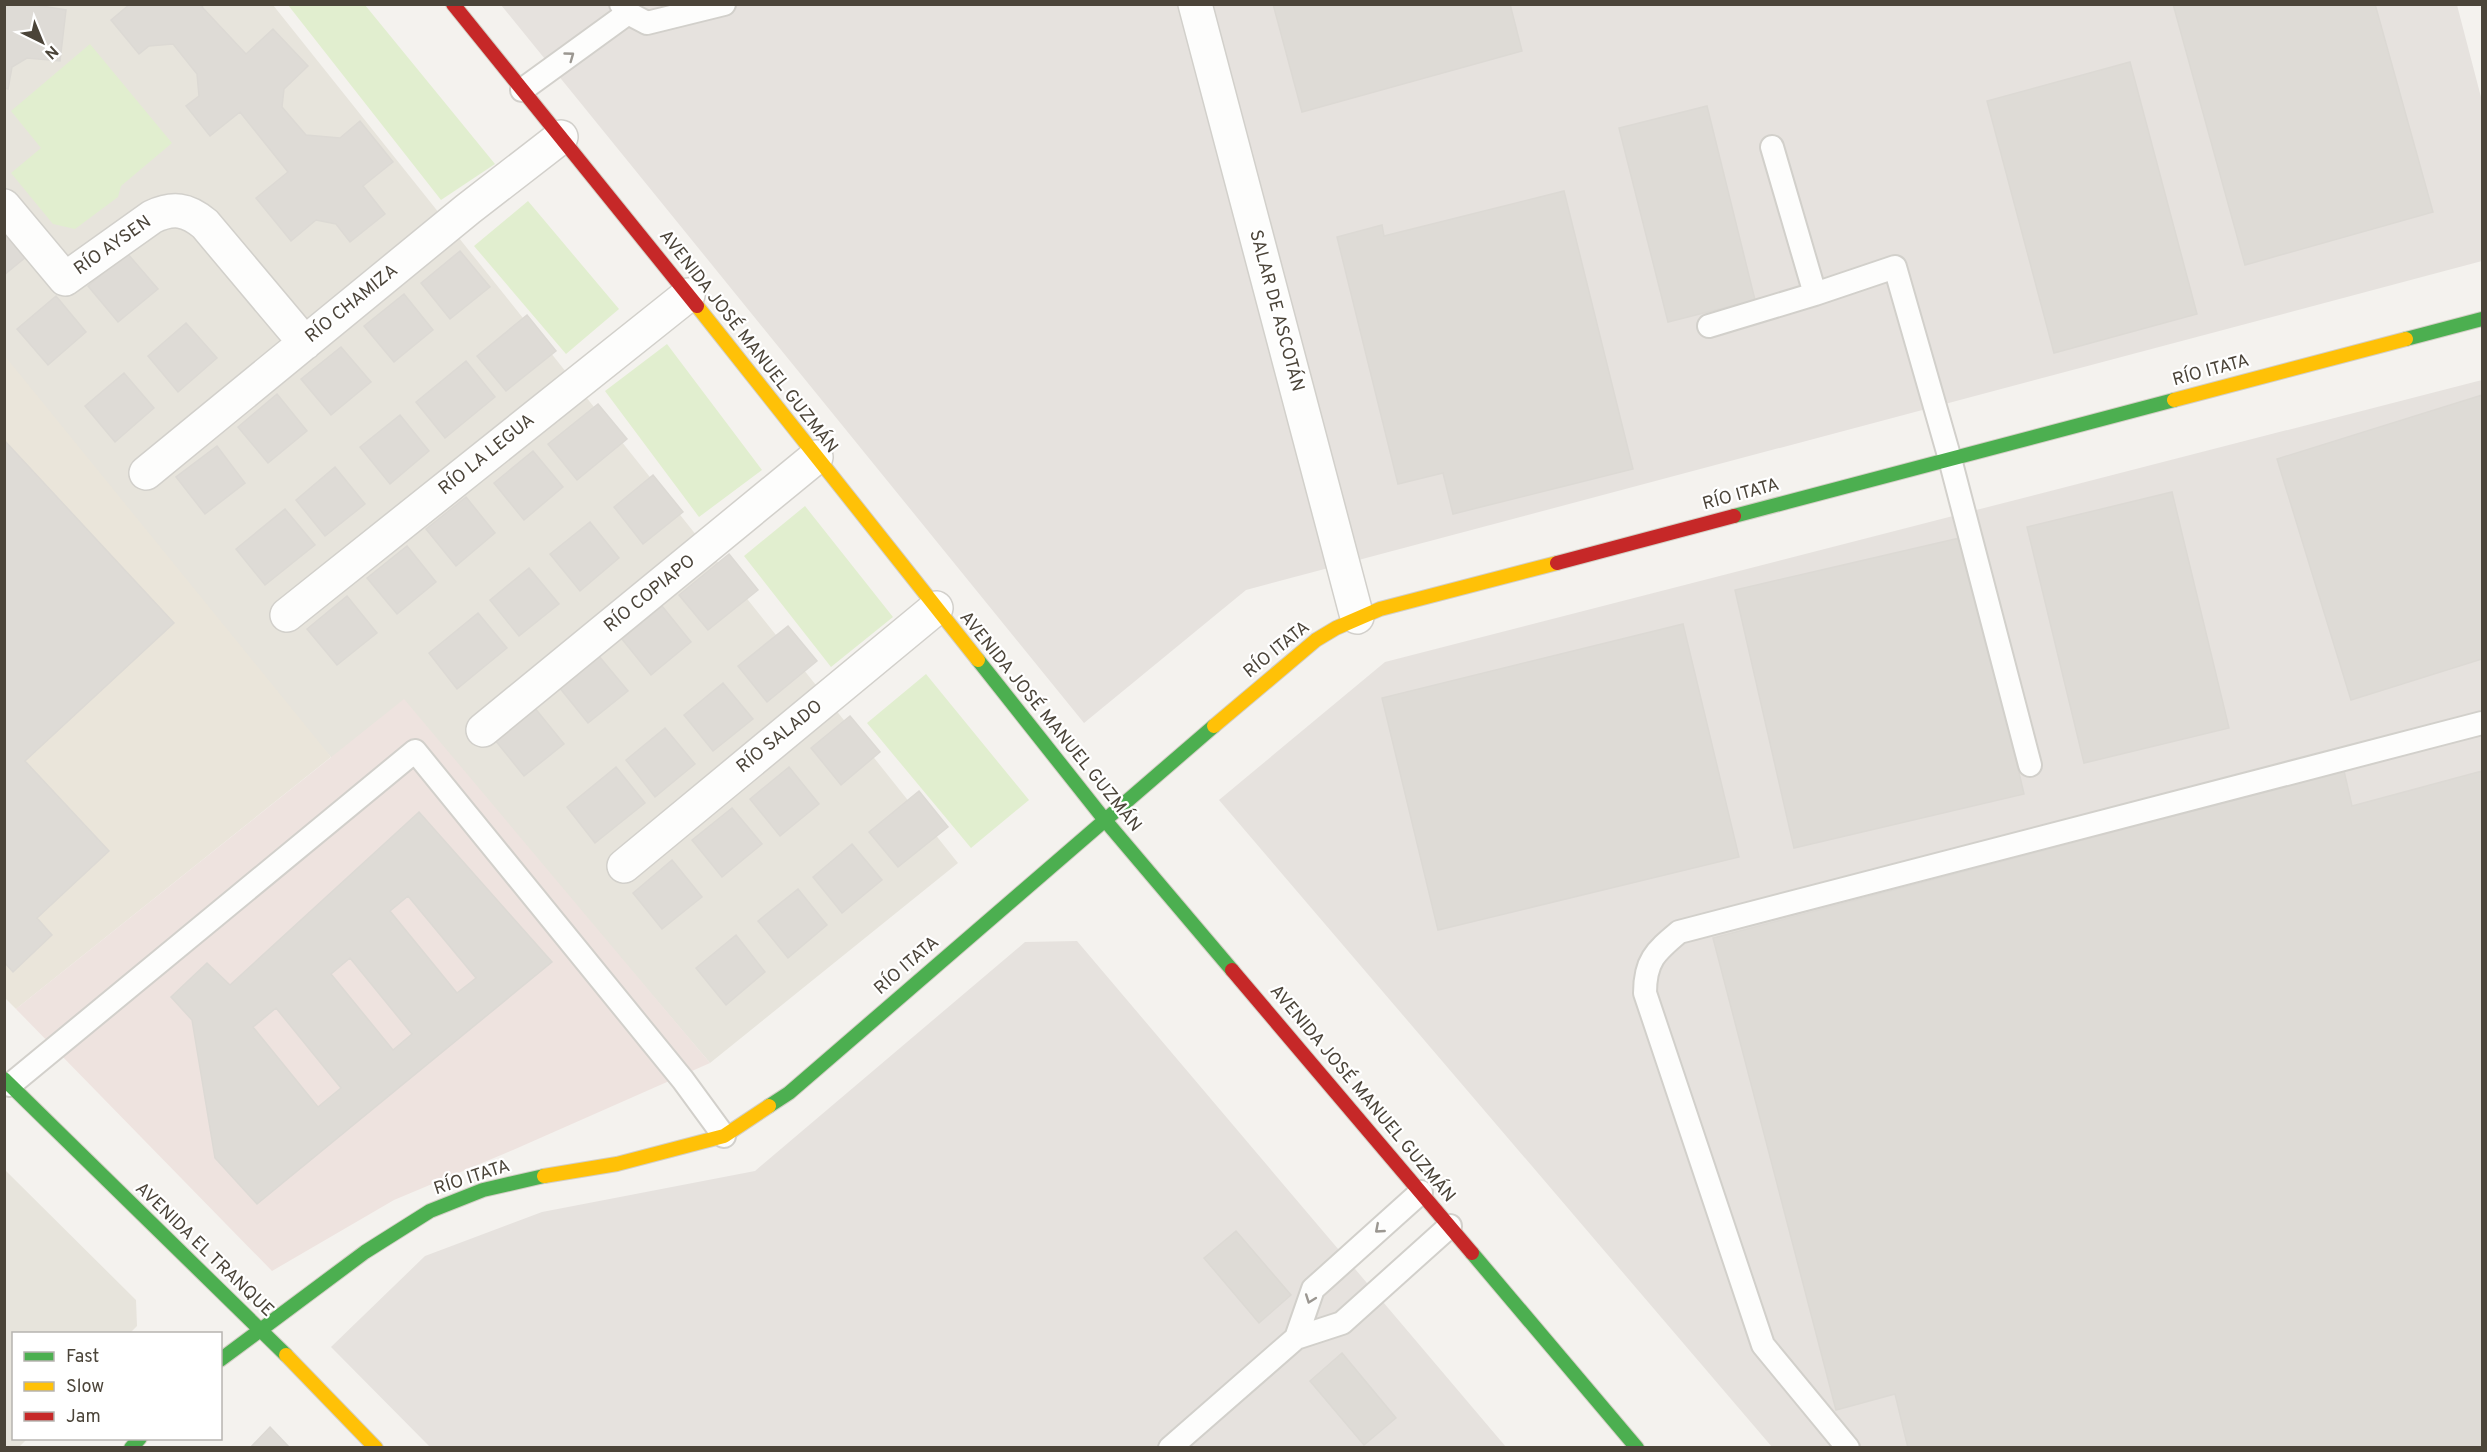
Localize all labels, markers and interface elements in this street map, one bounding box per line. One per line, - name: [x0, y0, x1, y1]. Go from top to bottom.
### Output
- north arrow: [12, 12, 72, 72]
- text: N: [40, 40, 62, 63]
- one-way arrow: [563, 52, 574, 63]
- street label: RÍO AYSEN: [69, 209, 156, 281]
- street label: AVENIDA JOSÉ MANUEL GUZMÁN: [654, 224, 844, 458]
- street label: SALAR DE ASCOTÁN: [1243, 227, 1311, 394]
- street label: RÍO CHAMIZA: [300, 258, 403, 348]
- street label: RÍO ITATA: [2170, 348, 2252, 392]
- street label: RÍO LA LEGUA: [433, 408, 540, 501]
- street label: RÍO ITATA: [1700, 472, 1782, 516]
- street label: RÍO COPIAPO: [598, 549, 700, 638]
- street label: AVENIDA JOSÉ MANUEL GUZMÁN: [954, 606, 1148, 837]
- street label: RÍO ITATA: [1238, 615, 1315, 684]
- street label: RÍO SALADO: [731, 694, 828, 779]
- street label: RÍO ITATA: [868, 930, 944, 1000]
- street label: AVENIDA JOSÉ MANUEL GUZMÁN: [1264, 979, 1461, 1208]
- street label: RÍO ITATA: [430, 1153, 513, 1201]
- street label: AVENIDA EL TRANQUE: [130, 1178, 278, 1322]
- one-way arrow: [1375, 1222, 1386, 1233]
- one-way arrow: [1304, 1293, 1317, 1303]
- legend: [12, 1332, 222, 1440]
- text: Fast: [66, 1346, 99, 1369]
- text: Slow: [66, 1376, 104, 1399]
- text: Jam: [66, 1406, 101, 1429]

